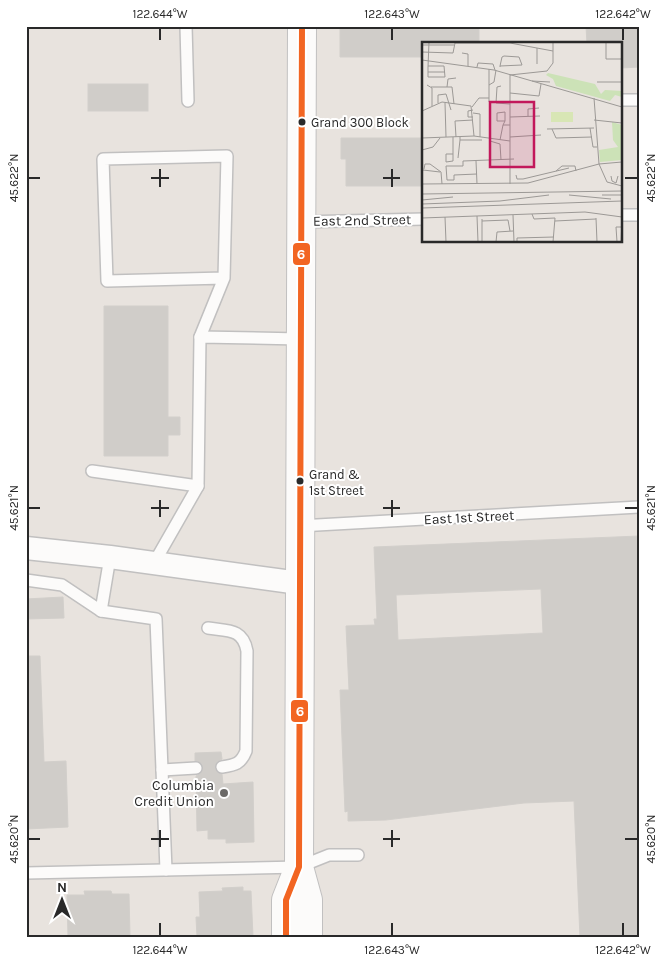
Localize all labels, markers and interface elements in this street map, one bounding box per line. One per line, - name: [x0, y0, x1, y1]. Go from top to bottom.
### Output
- text: 122.644°W: [132, 7, 188, 21]
- text: 122.643°W: [364, 7, 420, 21]
- text: 122.642°W: [595, 7, 651, 21]
- inset map: [422, 42, 622, 242]
- place label: Grand 300 Block: [311, 115, 409, 130]
- marker: Grand 300 Block: [297, 117, 307, 127]
- text: 45.622°N: [7, 154, 21, 202]
- text: 45.622°N: [644, 154, 658, 202]
- street label: East 2nd Street: [313, 211, 411, 230]
- line badge: 6: [292, 242, 311, 266]
- text: 6: [297, 246, 305, 263]
- place label: Grand & 1st Street: [309, 467, 364, 498]
- marker: Grand & 1st Street: [295, 476, 305, 486]
- text: 45.621°N: [7, 485, 21, 531]
- text: 45.621°N: [644, 485, 658, 531]
- street label: East 1st Street: [423, 507, 515, 528]
- line badge: 6: [290, 699, 309, 723]
- text: 6: [296, 703, 304, 720]
- place label: Columbia Credit Union: [134, 777, 214, 810]
- marker: Columbia Credit Union: [218, 787, 230, 799]
- text: 45.620°N: [7, 815, 21, 863]
- text: 45.620°N: [644, 815, 658, 863]
- north arrow: [38, 876, 88, 926]
- text: N: [57, 879, 67, 896]
- text: 122.644°W: [132, 943, 188, 957]
- text: 122.643°W: [364, 943, 420, 957]
- text: 122.642°W: [595, 943, 651, 957]

